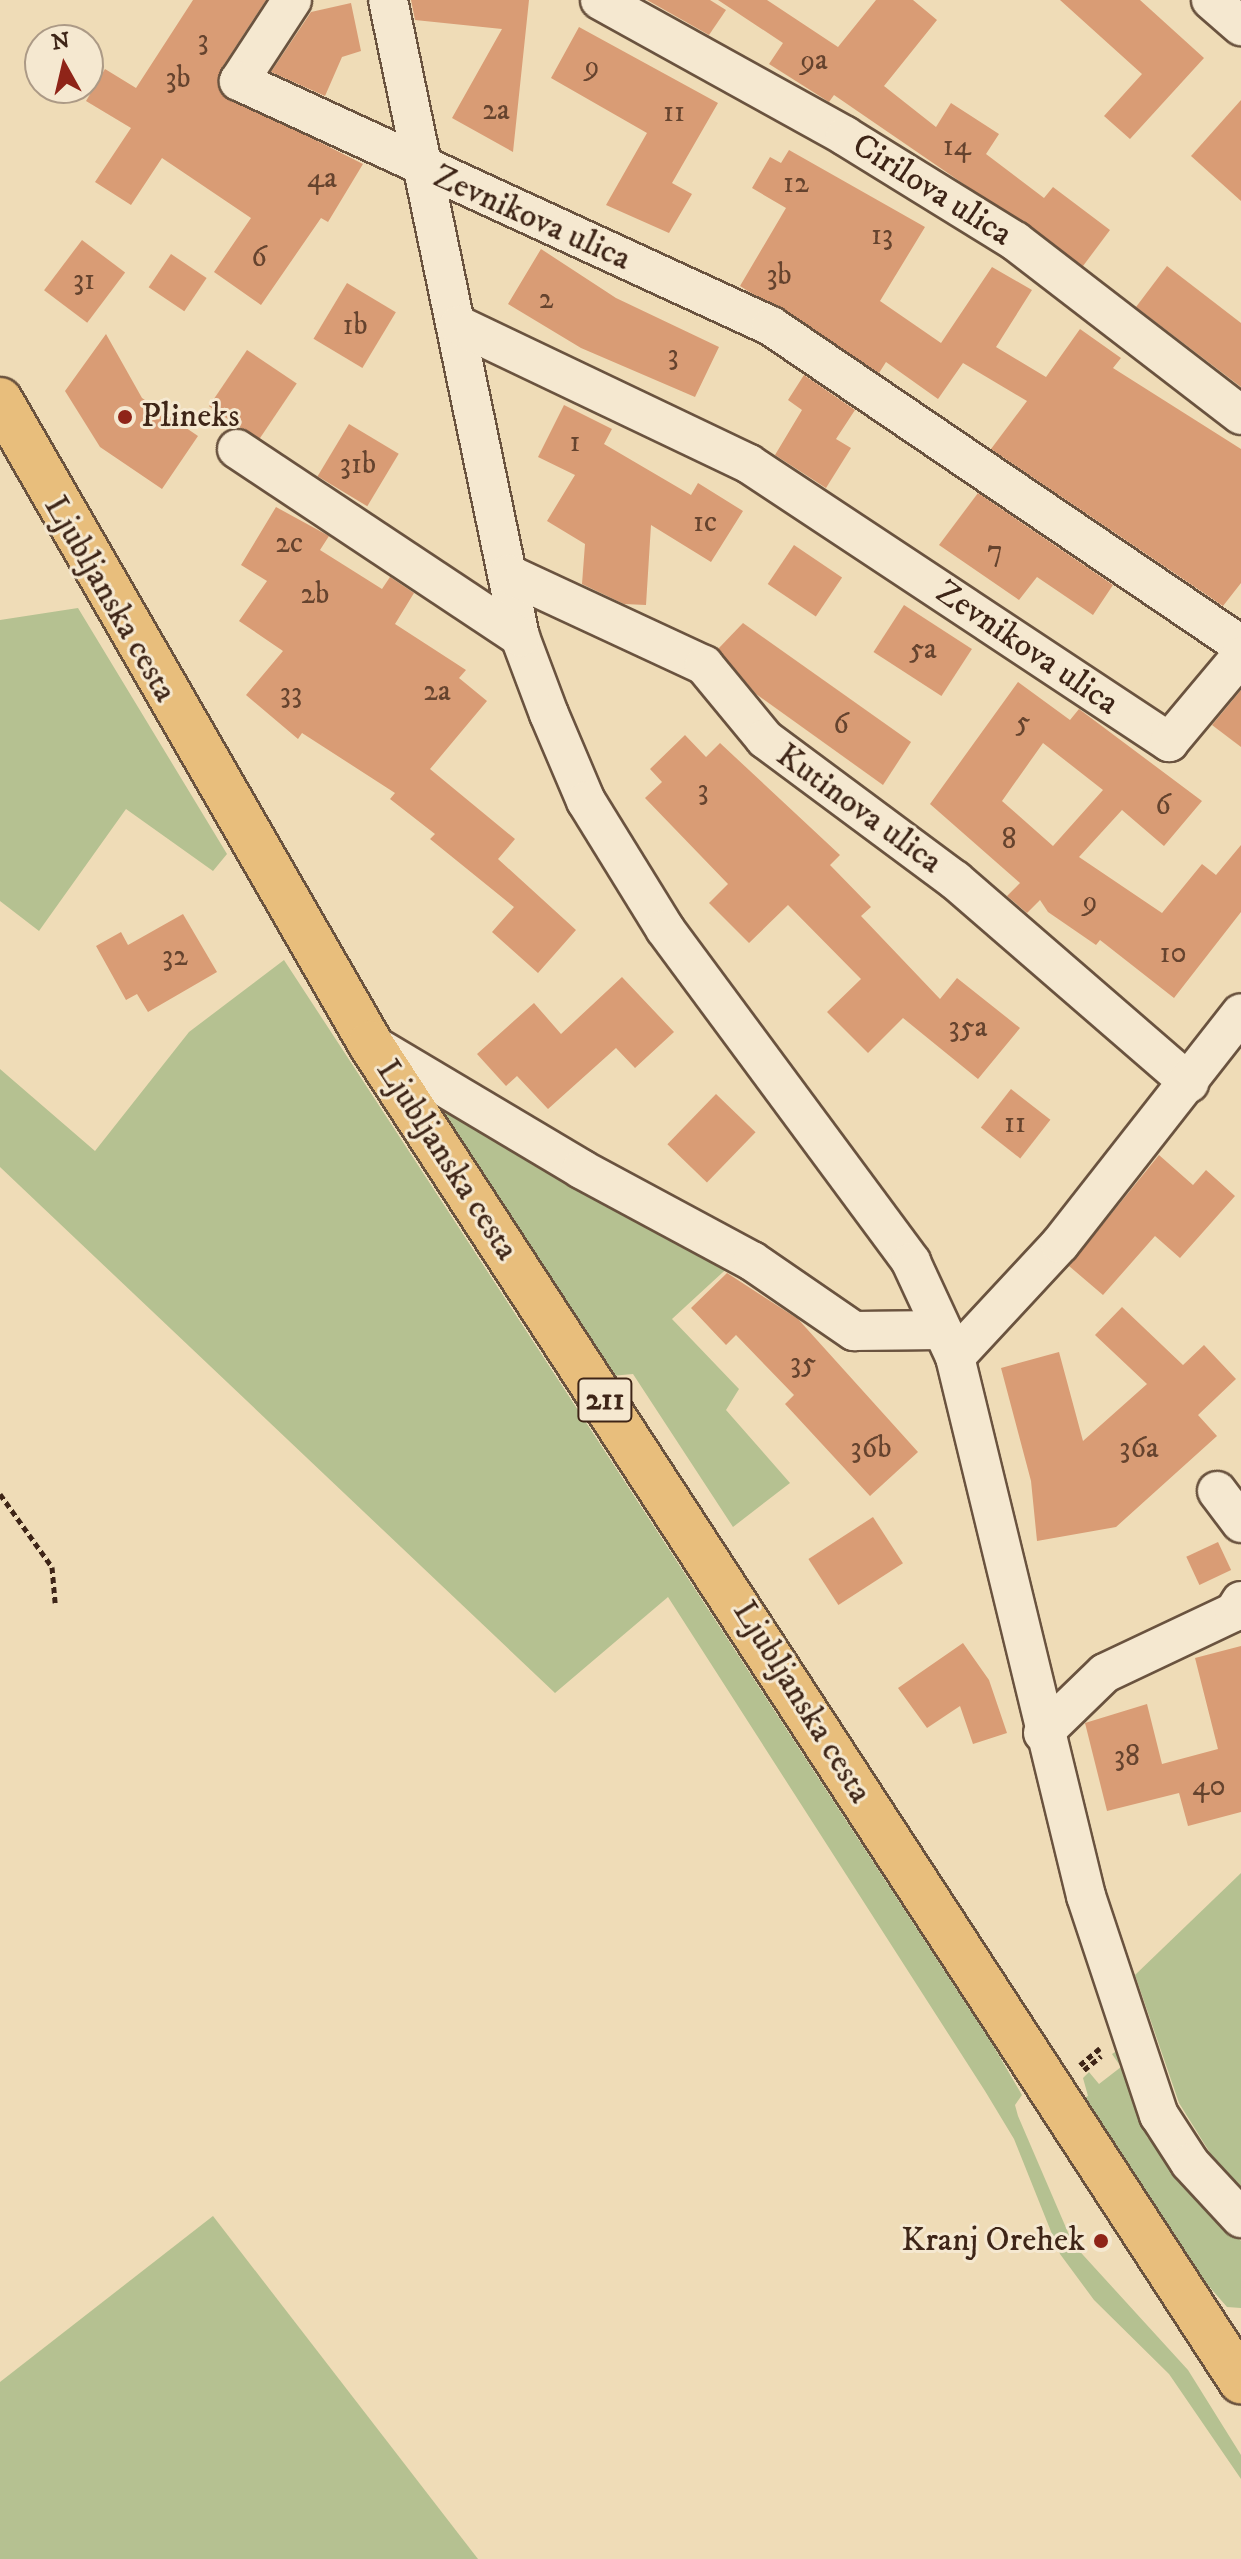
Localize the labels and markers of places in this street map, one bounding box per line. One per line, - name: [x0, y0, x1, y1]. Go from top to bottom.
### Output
- place label: Plineks: [141, 397, 239, 437]
- marker: Plineks: [116, 408, 134, 426]
- place label: Kranj Orehek: [901, 2221, 1085, 2261]
- marker: Kranj Orehek: [1092, 2232, 1110, 2250]

